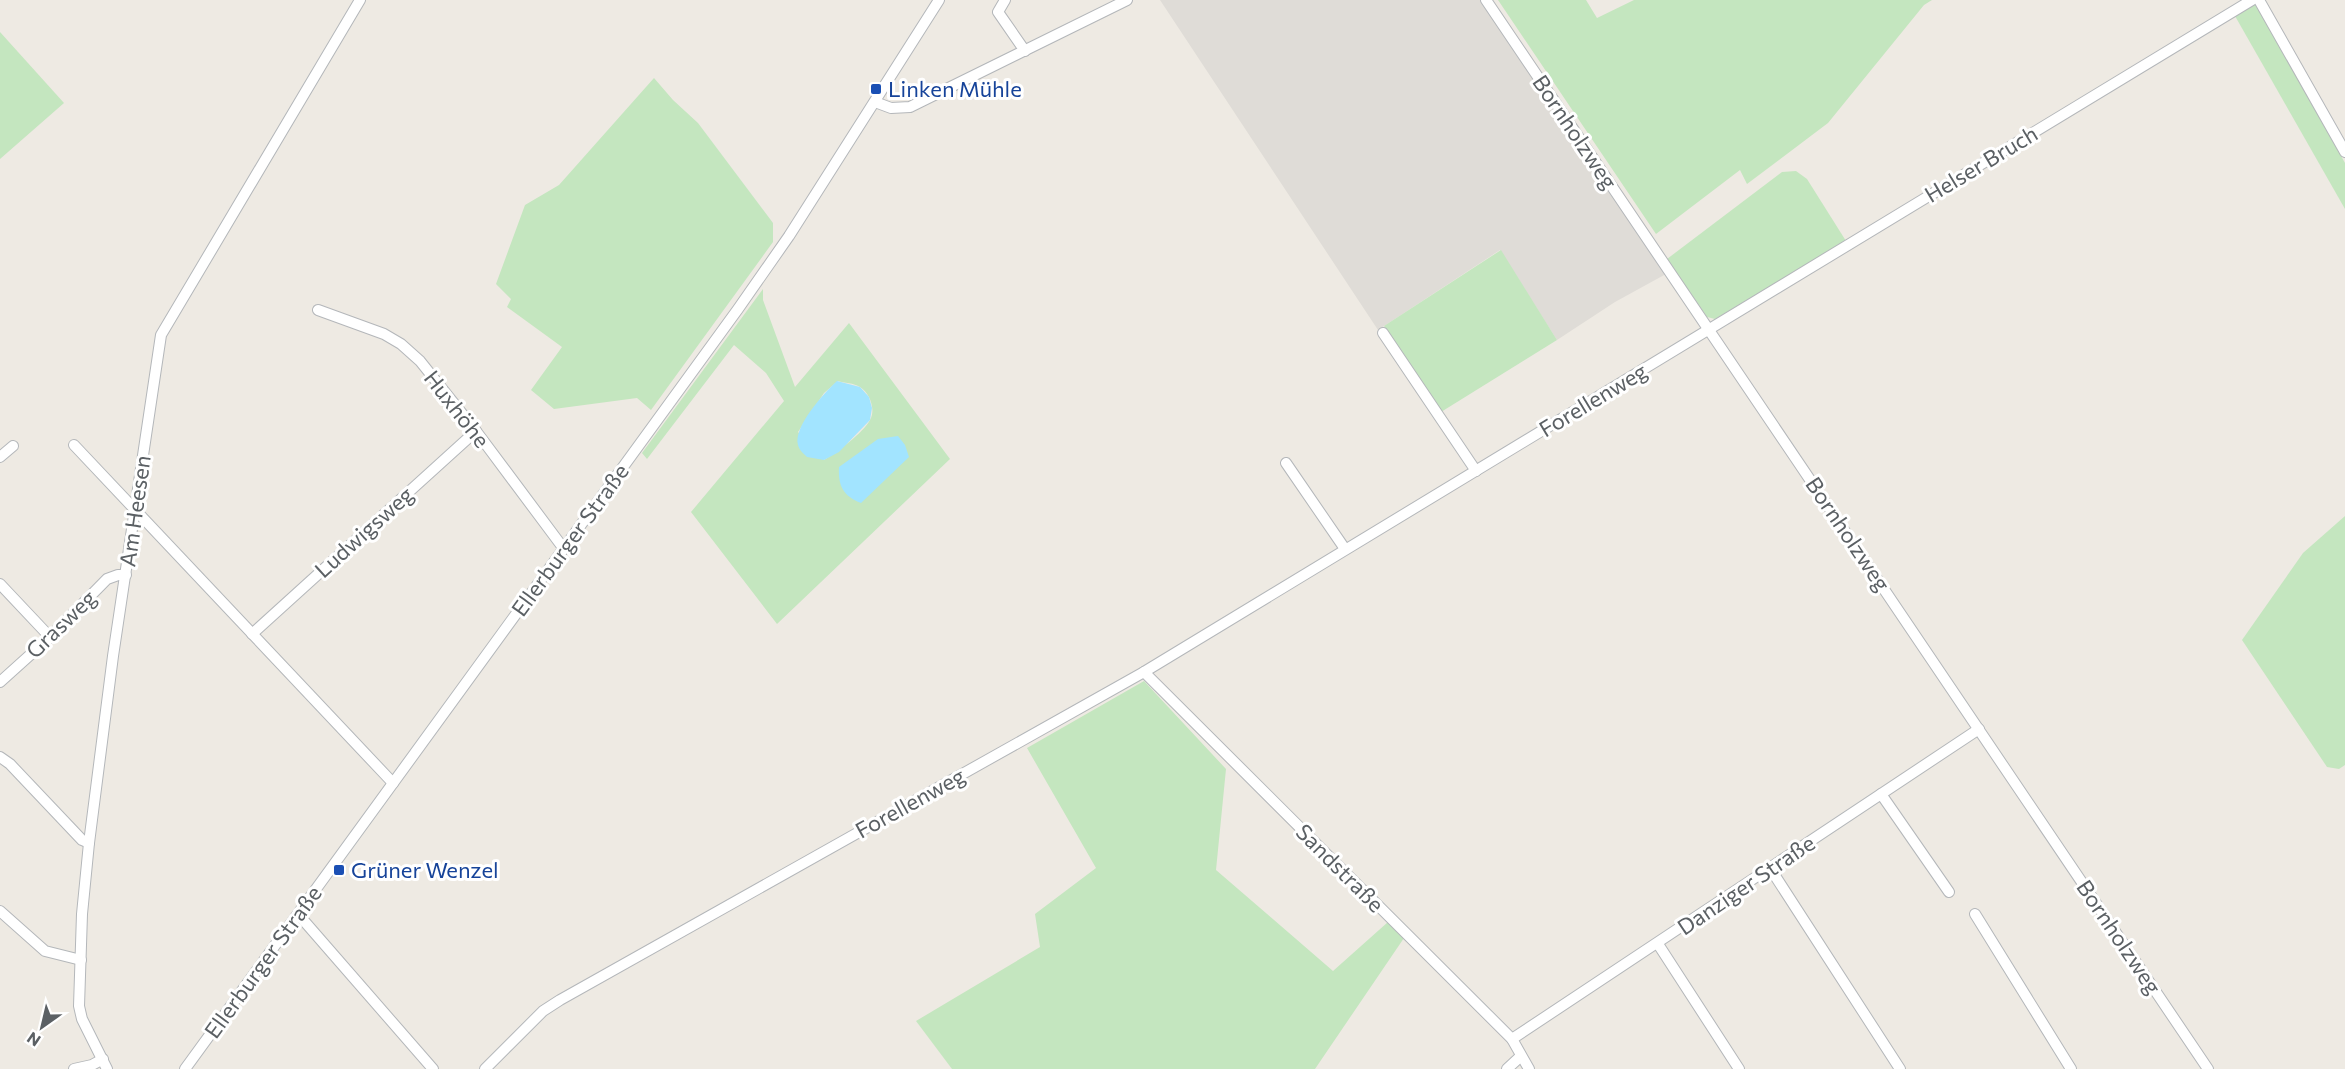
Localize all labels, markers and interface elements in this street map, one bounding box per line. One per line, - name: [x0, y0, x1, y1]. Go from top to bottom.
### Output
- street label: Bornholzweg: [1527, 70, 1623, 194]
- place label: Linken Mühle: [888, 75, 1022, 102]
- marker: Linken Mühle: [869, 82, 883, 96]
- street label: Helser Bruch: [1919, 119, 2042, 208]
- street label: Forellenweg: [1534, 357, 1652, 442]
- street label: Huxhöhe: [419, 365, 496, 453]
- street label: Am Heesen: [113, 453, 156, 569]
- street label: Ellerburger Straße: [505, 458, 634, 621]
- street label: Bornholzweg: [1800, 472, 1896, 596]
- street label: Ludwigsweg: [309, 480, 419, 583]
- street label: Grasweg: [20, 584, 101, 663]
- street label: Forellenweg: [850, 761, 969, 844]
- street label: Sandstraße: [1291, 818, 1390, 917]
- street label: Danziger Straße: [1672, 829, 1820, 940]
- place label: Grüner Wenzel: [351, 856, 499, 883]
- marker: Grüner Wenzel: [332, 863, 346, 877]
- street label: Bornholzweg: [2071, 875, 2167, 999]
- street label: Ellerburger Straße: [198, 880, 327, 1043]
- north arrow: [12, 997, 72, 1057]
- text: N: [23, 1029, 44, 1051]

